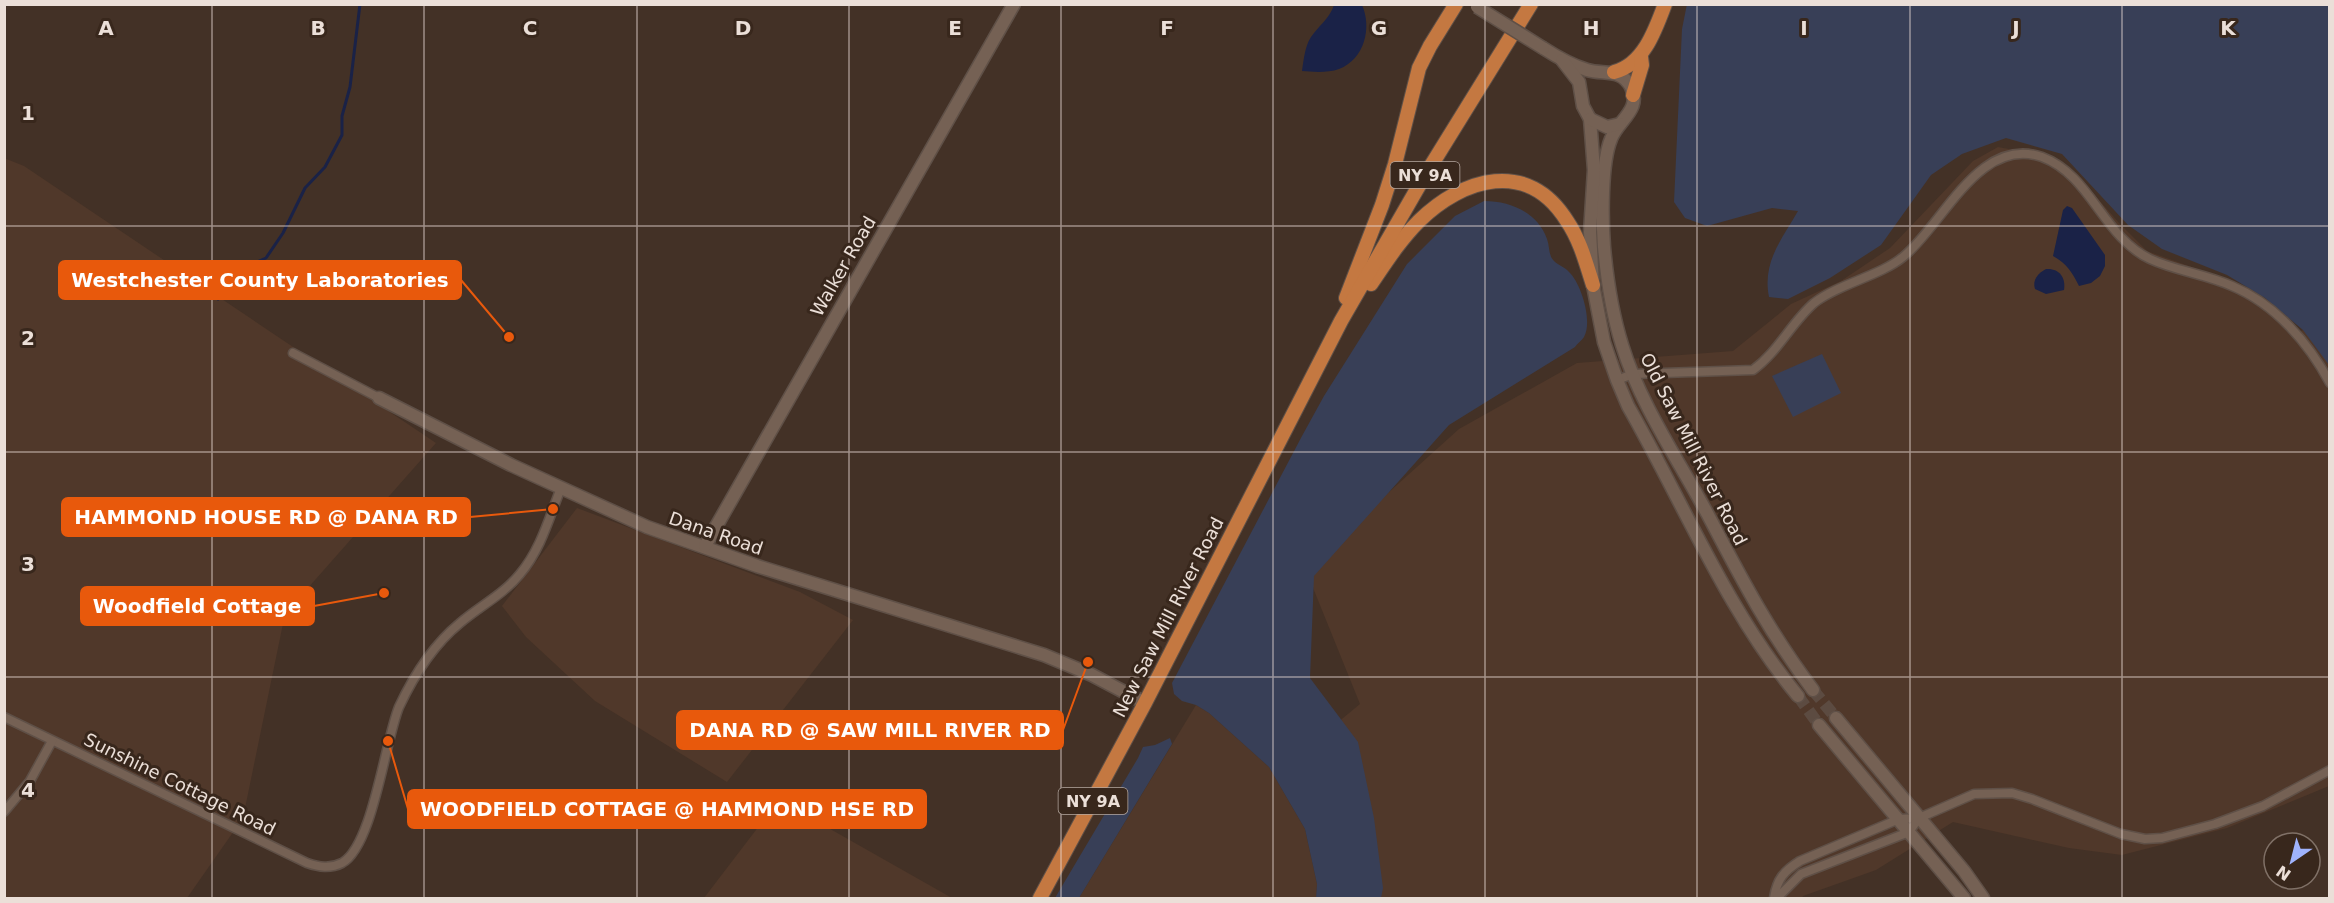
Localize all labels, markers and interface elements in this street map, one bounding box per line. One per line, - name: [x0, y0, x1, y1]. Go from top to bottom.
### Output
- text: A: [98, 16, 114, 40]
- text: B: [310, 16, 326, 40]
- text: C: [523, 16, 537, 40]
- text: D: [735, 16, 751, 40]
- text: E: [948, 16, 962, 40]
- text: F: [1160, 16, 1174, 40]
- text: G: [1371, 16, 1387, 40]
- text: H: [1583, 16, 1599, 40]
- text: I: [1800, 16, 1808, 40]
- text: J: [2010, 16, 2020, 40]
- text: K: [2220, 16, 2237, 40]
- text: 1: [21, 101, 35, 125]
- road number: NY 9A: [1390, 162, 1460, 188]
- street label: Walker Road: [806, 212, 880, 320]
- callout: Westchester County Laboratories: [59, 261, 461, 299]
- text: Westchester County Laboratories: [71, 268, 449, 292]
- text: 2: [21, 326, 35, 350]
- street label: Old Saw Mill River Road: [1636, 349, 1752, 549]
- callout: HAMMOND HOUSE RD @ DANA RD: [62, 498, 470, 536]
- text: HAMMOND HOUSE RD @ DANA RD: [74, 505, 458, 529]
- street label: Dana Road: [666, 507, 766, 559]
- street label: New Saw Mill River Road: [1108, 513, 1228, 721]
- text: 3: [21, 552, 35, 576]
- callout: Woodfield Cottage: [81, 587, 314, 625]
- text: Woodfield Cottage: [93, 594, 301, 618]
- callout: DANA RD @ SAW MILL RIVER RD: [677, 711, 1063, 749]
- text: DANA RD @ SAW MILL RIVER RD: [689, 718, 1051, 742]
- street label: Sunshine Cottage Road: [81, 728, 279, 840]
- text: 4: [21, 778, 35, 802]
- road number: NY 9A: [1058, 788, 1128, 814]
- callout: WOODFIELD COTTAGE @ HAMMOND HSE RD: [408, 790, 926, 828]
- text: WOODFIELD COTTAGE @ HAMMOND HSE RD: [420, 797, 914, 821]
- north arrow: [2262, 831, 2322, 891]
- text: N: [2273, 861, 2295, 884]

